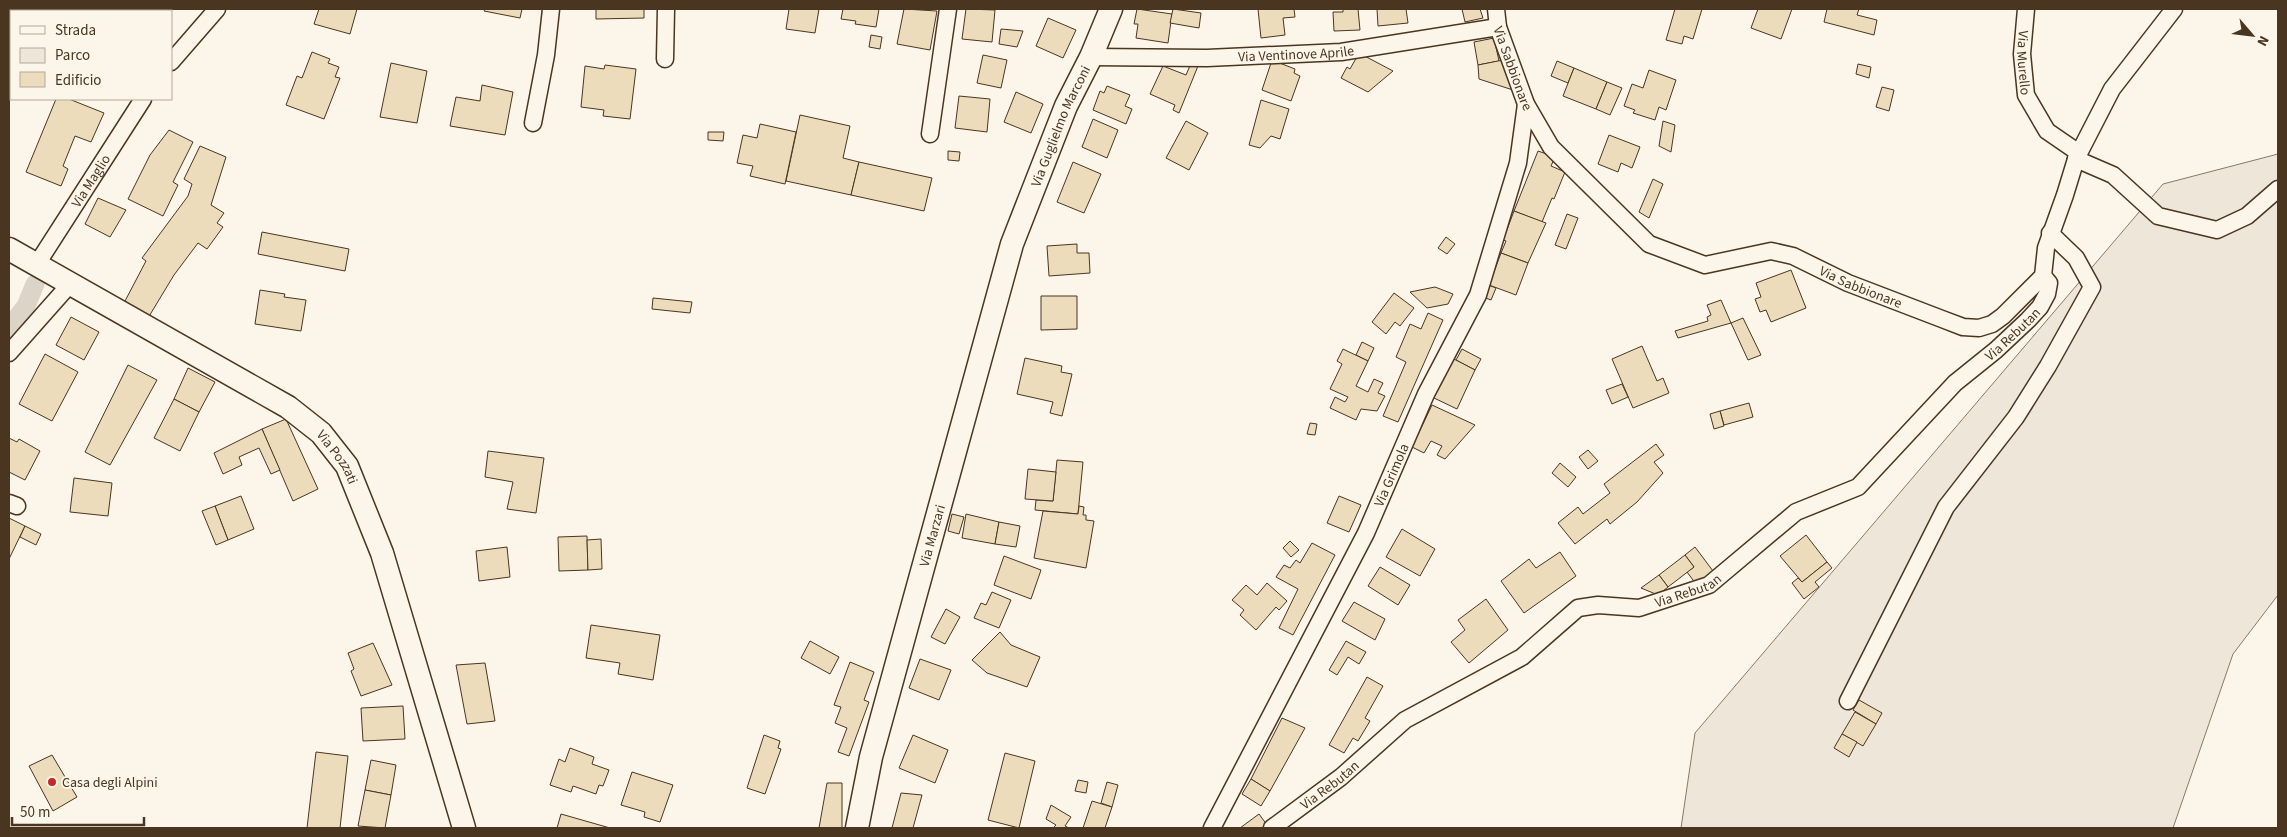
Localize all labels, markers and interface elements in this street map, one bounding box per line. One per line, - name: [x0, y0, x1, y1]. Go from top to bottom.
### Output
- legend: [10, 10, 172, 100]
- north arrow: [2227, 10, 2277, 60]
- text: Strada: [55, 20, 96, 41]
- street label: Via Sabbionare: [1488, 24, 1537, 115]
- street label: Via Murello: [2011, 30, 2035, 96]
- text: N: [2252, 32, 2274, 49]
- street label: Via Ventinove Aprile: [1238, 41, 1356, 68]
- text: Parco: [55, 45, 90, 66]
- street label: Via Guglielmo Marconi: [1026, 62, 1096, 190]
- text: Edificio: [55, 70, 102, 91]
- street label: Via Maglio: [67, 151, 116, 212]
- street label: Via Sabbionare: [1816, 261, 1905, 314]
- street label: Via Rebutan: [1981, 304, 2046, 366]
- street label: Via Pozzati: [311, 426, 362, 487]
- street label: Via Grimola: [1369, 440, 1414, 510]
- street label: Via Marzari: [915, 503, 951, 569]
- street label: Via Rebutan: [1652, 570, 1726, 613]
- street label: Via Rebutan: [1296, 756, 1364, 815]
- place label: Casa degli Alpini: [62, 773, 158, 793]
- marker: Casa degli Alpini: [46, 776, 58, 788]
- scale bar: [12, 794, 145, 826]
- text: 50 m: [20, 802, 50, 823]

